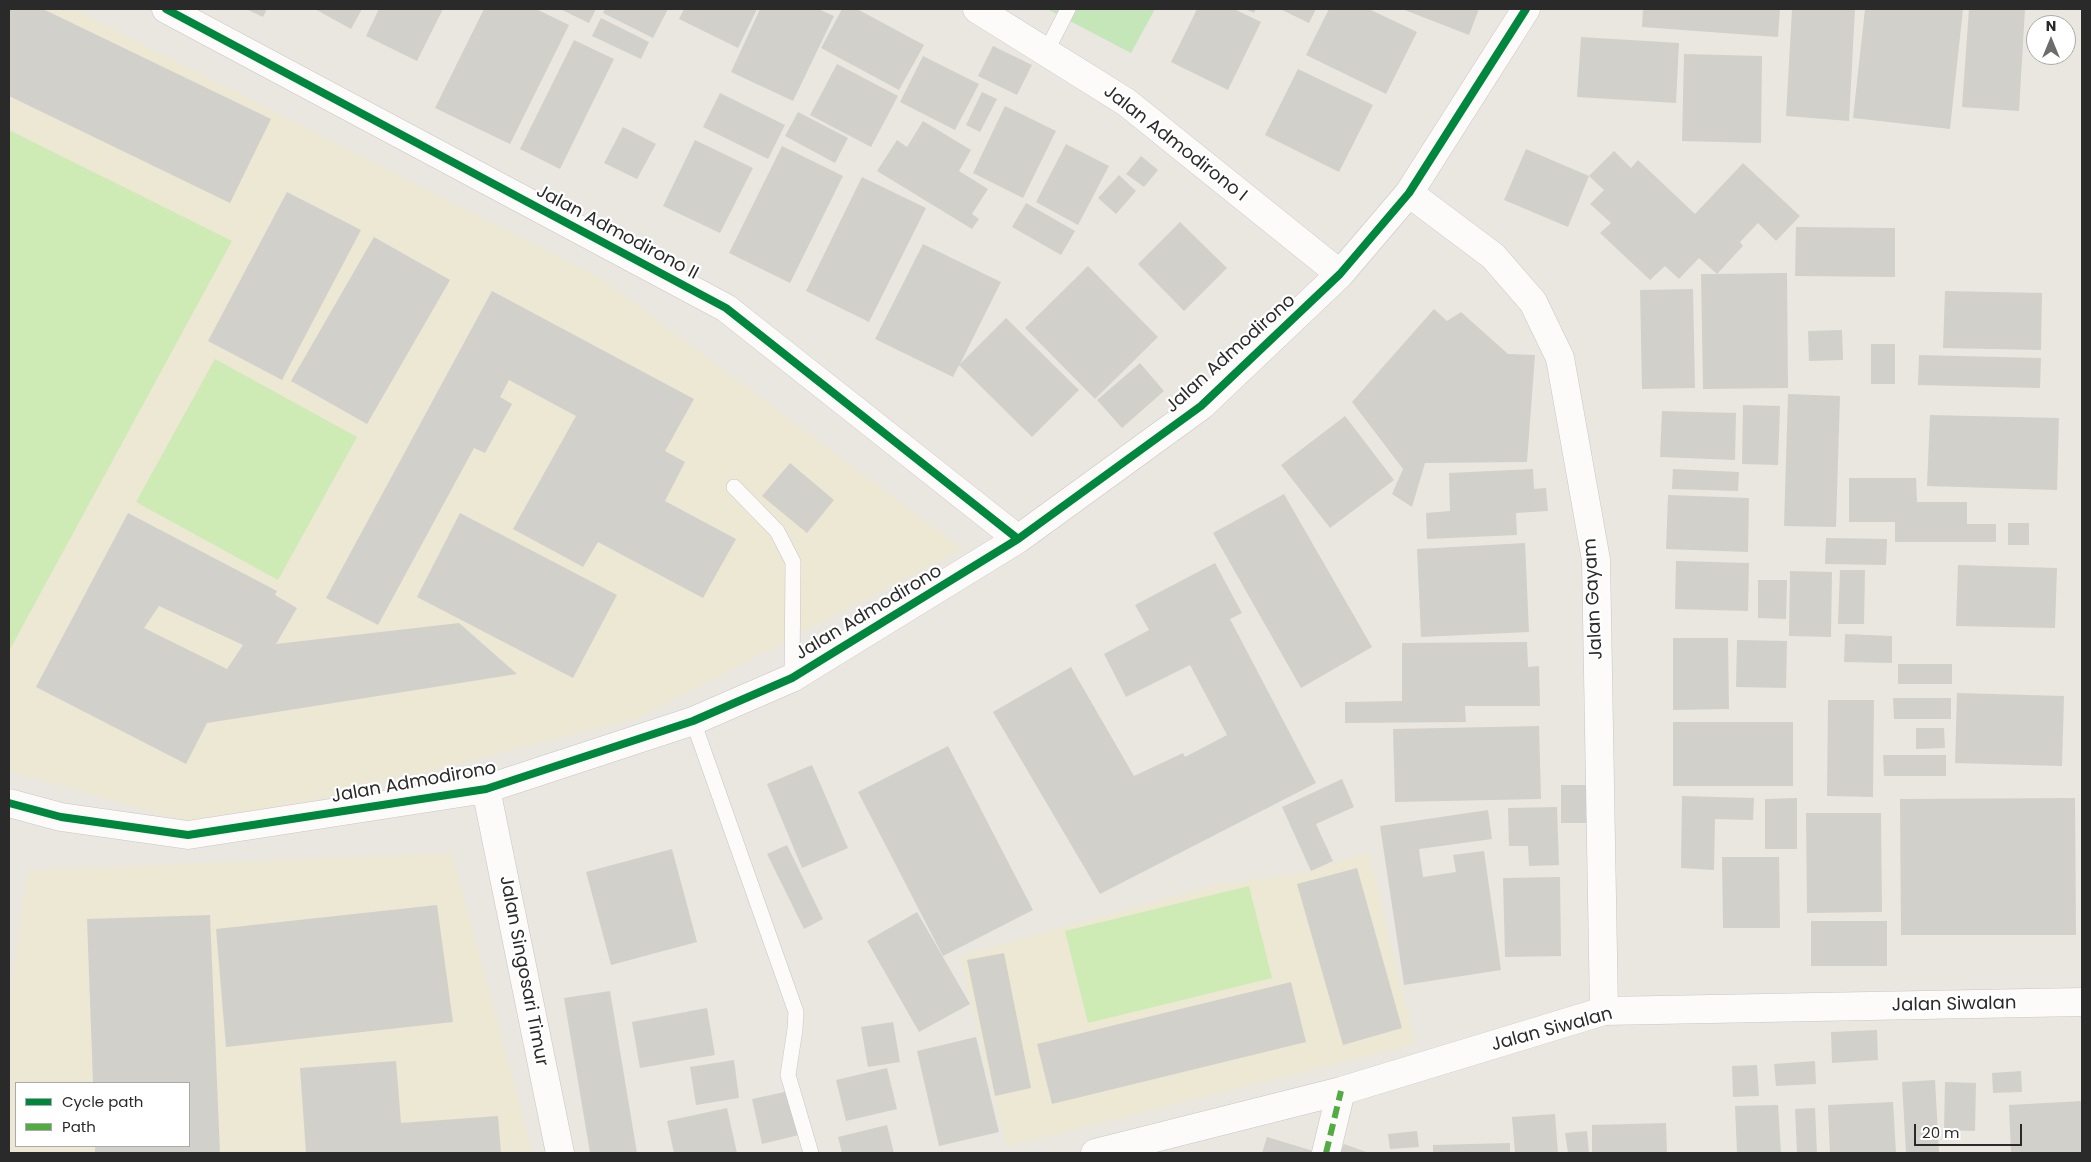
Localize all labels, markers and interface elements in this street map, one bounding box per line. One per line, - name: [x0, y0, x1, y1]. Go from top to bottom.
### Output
- north arrow: [2026, 15, 2076, 65]
- text: N: [2046, 16, 2056, 36]
- street label: Jalan Admodirono I: [1099, 81, 1251, 207]
- street label: Jalan Admodirono II: [532, 181, 702, 285]
- street label: Jalan Admodirono: [1162, 290, 1300, 418]
- street label: Jalan Gayam: [1580, 538, 1608, 660]
- street label: Jalan Admodirono: [792, 561, 946, 665]
- street label: Jalan Admodirono: [330, 758, 498, 808]
- street label: Jalan Singosari Timur: [494, 874, 552, 1068]
- street label: Jalan Siwalan: [1891, 993, 2017, 1017]
- street label: Jalan Siwalan: [1489, 1003, 1615, 1057]
- legend: [15, 1082, 190, 1147]
- text: Cycle path: [62, 1091, 143, 1112]
- scale bar: [1916, 1114, 2024, 1146]
- text: Path: [62, 1116, 96, 1137]
- text: 20 m: [1922, 1122, 1960, 1143]

